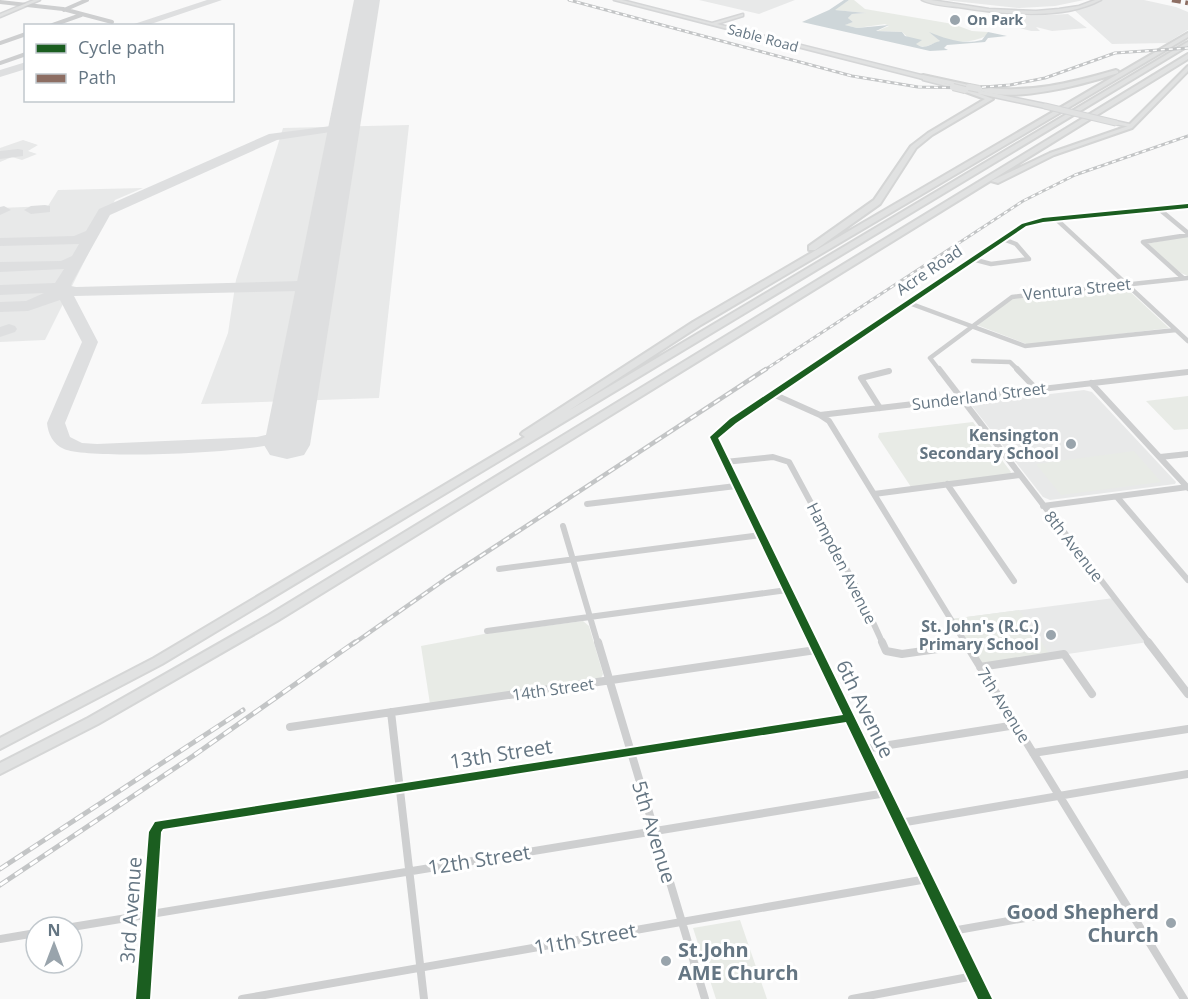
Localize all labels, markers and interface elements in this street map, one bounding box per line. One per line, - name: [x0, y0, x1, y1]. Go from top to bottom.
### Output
- place label: On Park: [967, 10, 1024, 29]
- marker: On Park: [948, 13, 962, 27]
- street label: Sable Road: [726, 19, 801, 56]
- legend: [24, 24, 234, 102]
- text: Cycle path: [78, 35, 165, 59]
- text: Path: [78, 65, 116, 89]
- street label: Acre Road: [891, 240, 967, 300]
- street label: Ventura Street: [1022, 272, 1132, 306]
- street label: Sunderland Street: [911, 377, 1048, 415]
- place label: Kensington Secondary School: [920, 424, 1059, 464]
- marker: Kensington Secondary School: [1064, 437, 1078, 451]
- street label: Hampden Avenue: [802, 498, 882, 628]
- street label: 8th Avenue: [1039, 506, 1109, 586]
- place label: St. John's (R.C.) Primary School: [919, 615, 1039, 655]
- marker: St. John's (R.C.) Primary School: [1044, 628, 1058, 642]
- street label: 6th Avenue: [830, 655, 901, 762]
- street label: 7th Avenue: [972, 663, 1036, 747]
- street label: 14th Street: [511, 672, 596, 706]
- street label: 13th Street: [448, 732, 554, 775]
- street label: 5th Avenue: [626, 777, 683, 886]
- street label: 12th Street: [426, 838, 532, 881]
- street label: 3rd Avenue: [113, 856, 148, 964]
- place label: Good Shepherd Church: [1007, 898, 1159, 948]
- north arrow: [24, 915, 84, 975]
- street label: 11th Street: [532, 916, 638, 961]
- marker: Good Shepherd Church: [1164, 916, 1178, 930]
- text: N: [47, 919, 61, 941]
- place label: St.John AME Church: [678, 936, 799, 986]
- marker: St.John AME Church: [659, 954, 673, 968]

